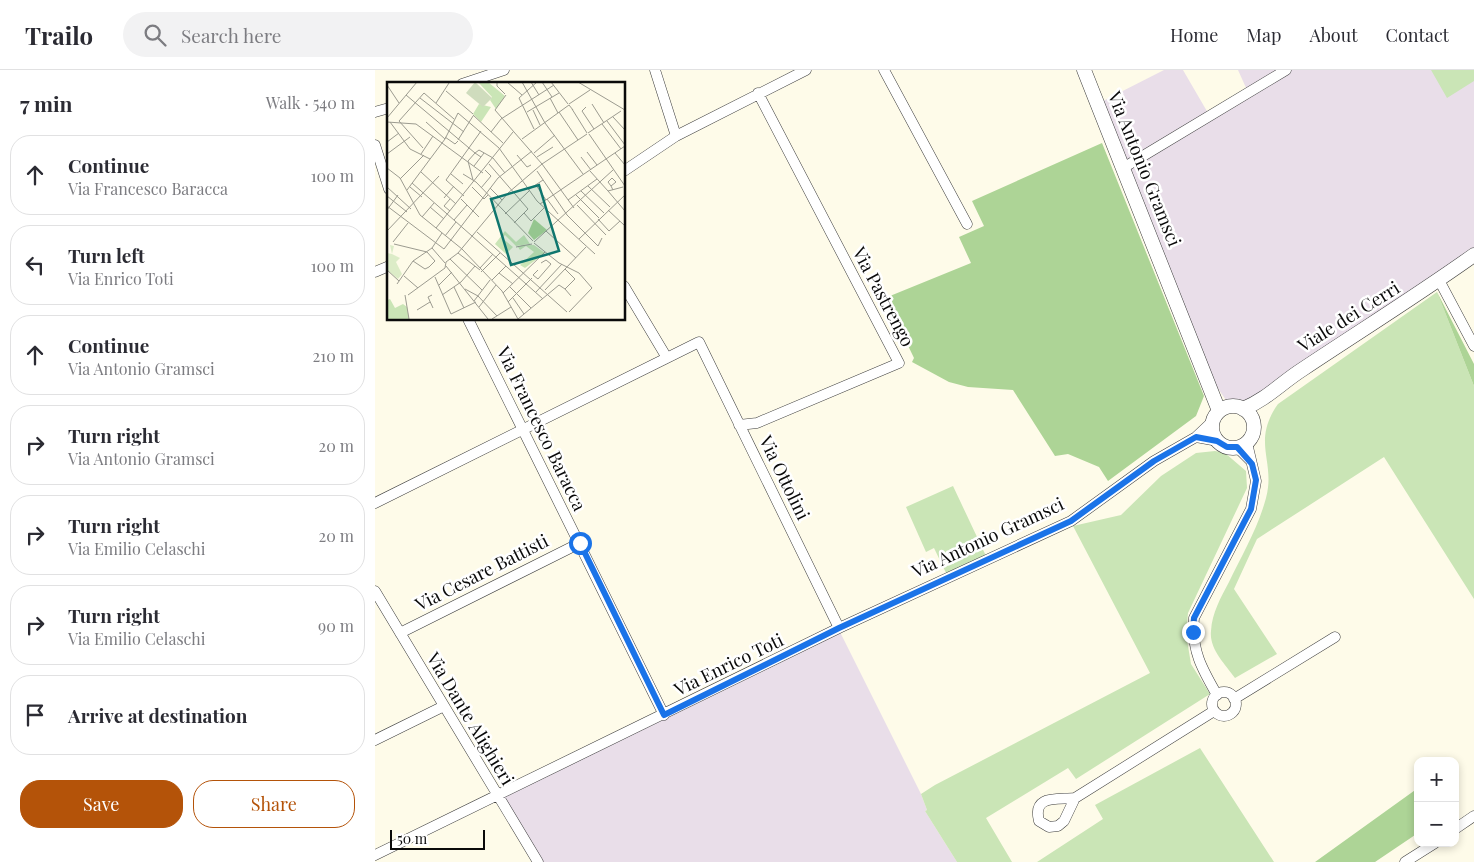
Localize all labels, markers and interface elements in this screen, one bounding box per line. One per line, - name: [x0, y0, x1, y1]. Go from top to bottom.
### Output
- search box: [123, 12, 473, 57]
- text: Trailo: [25, 19, 93, 51]
- icon: search: [141, 21, 169, 49]
- text: Search here: [181, 22, 282, 48]
- text: Home: [1170, 23, 1218, 47]
- text: Map: [1246, 23, 1281, 47]
- text: About: [1309, 23, 1358, 47]
- text: Contact: [1386, 23, 1449, 47]
- inset map: [387, 82, 625, 320]
- street label: Via Antonio Gramsci: [1103, 87, 1187, 250]
- text: 7 min: [20, 89, 73, 117]
- text: Walk · 540 m: [266, 92, 355, 113]
- text: Continue: [68, 152, 149, 178]
- icon: ahead: [21, 161, 49, 189]
- text: 100 m: [311, 165, 354, 186]
- text: Via Francesco Baracca: [68, 178, 228, 199]
- text: Turn left: [68, 242, 145, 268]
- street label: Via Pastrengo: [847, 242, 920, 351]
- icon: left: [21, 251, 49, 279]
- text: 100 m: [311, 255, 354, 276]
- text: Via Enrico Toti: [68, 268, 174, 289]
- street label: Viale dei Cerri: [1292, 275, 1404, 358]
- text: Continue: [68, 332, 149, 358]
- icon: ahead: [21, 341, 49, 369]
- street label: Via Francesco Baracca: [491, 342, 592, 515]
- text: 210 m: [313, 345, 354, 366]
- text: Via Antonio Gramsci: [68, 358, 215, 379]
- text: Turn right: [68, 422, 160, 448]
- icon: right: [21, 431, 49, 459]
- street label: Via Ottolini: [754, 431, 816, 524]
- text: 20 m: [319, 435, 354, 456]
- text: Via Antonio Gramsci: [68, 448, 215, 469]
- street label: Via Antonio Gramsci: [907, 491, 1067, 583]
- text: Turn right: [68, 512, 160, 538]
- icon: right: [21, 521, 49, 549]
- text: 20 m: [319, 525, 354, 546]
- street label: Via Cesare Battisti: [410, 528, 552, 616]
- route start: [569, 532, 592, 555]
- text: Via Emilio Celaschi: [68, 538, 205, 559]
- text: Turn right: [68, 602, 160, 628]
- icon: right: [21, 611, 49, 639]
- text: 90 m: [318, 615, 354, 636]
- route end: [1182, 621, 1205, 644]
- street label: Via Enrico Toti: [669, 627, 787, 701]
- text: Via Emilio Celaschi: [68, 628, 205, 649]
- street label: Via Dante Alighieri: [421, 647, 520, 789]
- icon: arrive: [21, 701, 49, 729]
- text: Arrive at destination: [68, 702, 248, 728]
- map controls: [1414, 757, 1459, 847]
- button: +: [1414, 757, 1459, 802]
- button: Save: [20, 780, 183, 828]
- button: Share: [193, 780, 355, 828]
- button: −: [1414, 802, 1459, 847]
- scale bar: [390, 827, 485, 850]
- text: 50 m: [397, 829, 427, 848]

